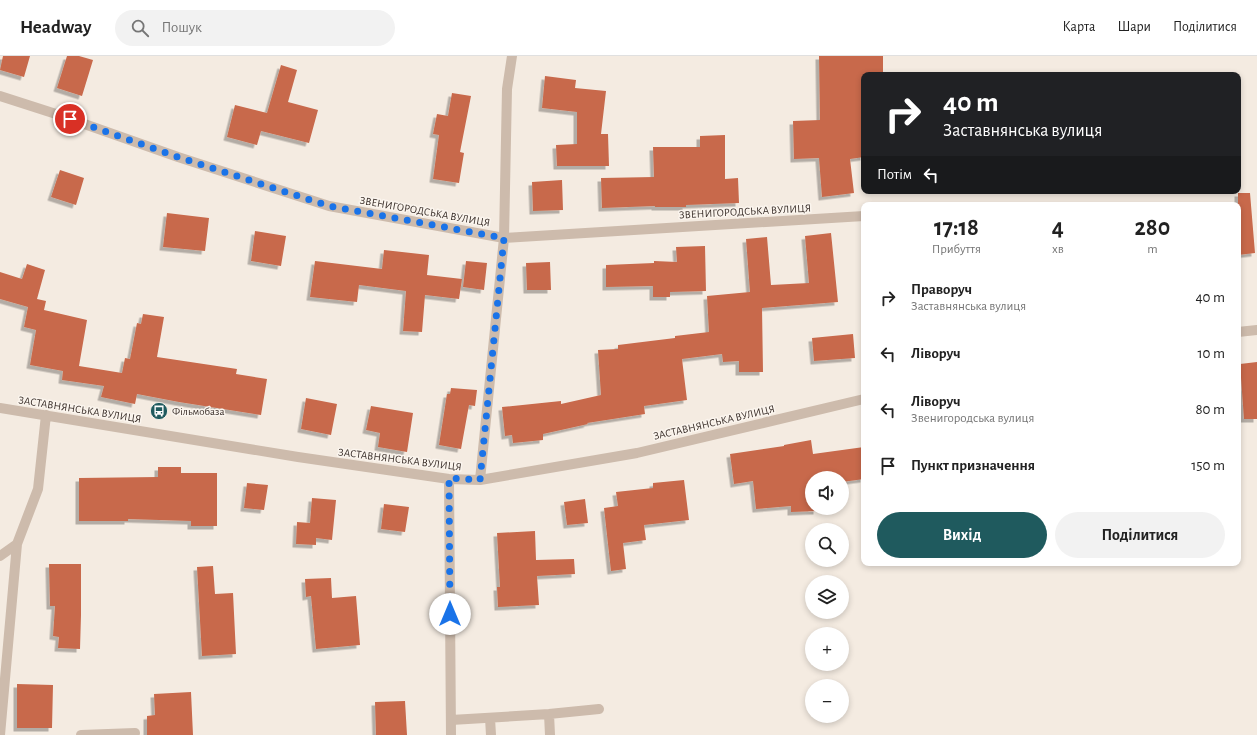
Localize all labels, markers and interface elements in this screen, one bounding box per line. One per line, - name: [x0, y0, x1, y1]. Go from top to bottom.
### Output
- search box: [115, 10, 395, 46]
- icon: search: [129, 17, 151, 39]
- text: Headway: [20, 18, 91, 37]
- text: Пошук: [161, 20, 202, 35]
- text: Карта: [1063, 20, 1095, 34]
- text: Шари: [1117, 20, 1151, 34]
- text: Поділитися: [1173, 20, 1237, 34]
- icon: right: [877, 88, 929, 140]
- text: 40 m: [943, 89, 999, 117]
- pin: [53, 102, 87, 136]
- icon: arrive: [59, 108, 81, 130]
- text: Заставнянська вулиця: [943, 122, 1103, 140]
- icon: left: [920, 164, 942, 186]
- text: Потім: [877, 167, 912, 182]
- street label: ЗВЕНИГОРОДСЬКА ВУЛИЦЯ: [359, 195, 491, 228]
- street label: ЗВЕНИГОРОДСЬКА ВУЛИЦЯ: [679, 203, 811, 220]
- text: 17:18: [934, 216, 979, 240]
- text: 4: [1052, 216, 1064, 240]
- text: 280: [1135, 216, 1170, 240]
- text: Прибуття: [932, 243, 981, 256]
- text: хв: [1052, 243, 1064, 256]
- text: m: [1147, 243, 1158, 256]
- text: Праворуч: [911, 282, 972, 297]
- icon: right: [877, 287, 899, 309]
- text: 40 m: [1195, 290, 1225, 305]
- text: Заставнянська вулиця: [911, 300, 1026, 313]
- icon: left: [877, 343, 899, 365]
- text: Ліворуч: [911, 346, 961, 361]
- text: 10 m: [1197, 346, 1225, 361]
- street label: ЗАСТАВНЯНСЬКА ВУЛИЦЯ: [18, 394, 142, 425]
- text: Ліворуч: [911, 394, 961, 409]
- icon: left: [877, 399, 899, 421]
- bus stop icon: Фільмобаза: [149, 401, 169, 421]
- text: 80 m: [1195, 402, 1225, 417]
- street label: ЗАСТАВНЯНСЬКА ВУЛИЦЯ: [652, 403, 776, 442]
- place label: Фільмобаза: [172, 406, 224, 417]
- text: Звенигородська вулиця: [911, 412, 1034, 425]
- street label: ЗАСТАВНЯНСЬКА ВУЛИЦЯ: [338, 446, 462, 473]
- icon: arrive: [877, 455, 899, 477]
- text: Пункт призначення: [911, 458, 1035, 473]
- text: 150 m: [1191, 458, 1225, 473]
- map controls: [805, 471, 849, 723]
- button: sound: [805, 471, 849, 515]
- button: Вихід: [877, 512, 1047, 558]
- button: Поділитися: [1055, 512, 1225, 558]
- button: search: [805, 523, 849, 567]
- button: layers: [805, 575, 849, 619]
- position arrow: [429, 593, 471, 635]
- button: +: [805, 627, 849, 671]
- button: −: [805, 679, 849, 723]

